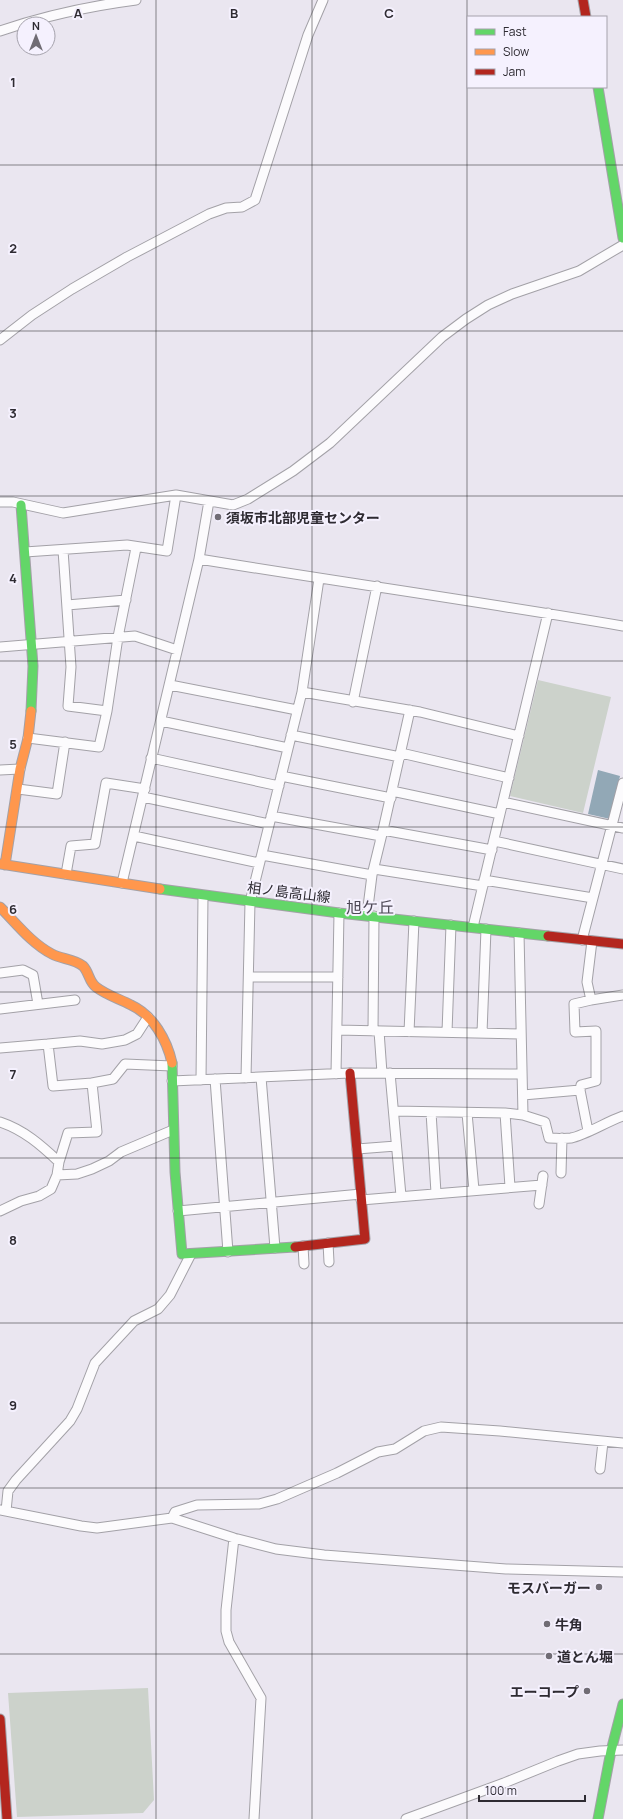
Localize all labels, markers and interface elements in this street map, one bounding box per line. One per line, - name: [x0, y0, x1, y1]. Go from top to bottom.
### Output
- text: A: [74, 4, 83, 22]
- text: B: [230, 4, 238, 22]
- text: C: [384, 4, 394, 22]
- north arrow: [16, 16, 56, 56]
- legend: [467, 16, 607, 88]
- text: N: [32, 18, 40, 33]
- text: Fast: [503, 23, 527, 40]
- text: Slow: [503, 43, 529, 60]
- text: Jam: [503, 63, 525, 80]
- text: 1: [10, 73, 16, 91]
- text: 2: [9, 239, 17, 257]
- text: 3: [9, 404, 17, 422]
- place label: 須坂市北部児童センター: [226, 508, 380, 527]
- marker: 須坂市北部児童センター: [213, 512, 223, 522]
- text: 4: [9, 569, 17, 587]
- text: 5: [9, 735, 17, 753]
- street label: 相ノ島高山線: [246, 877, 332, 907]
- district label: 旭ケ丘: [346, 896, 394, 918]
- text: 6: [9, 900, 17, 918]
- text: 7: [10, 1065, 17, 1083]
- text: 8: [9, 1231, 17, 1249]
- text: 9: [9, 1396, 17, 1414]
- place label: モスバーガー: [507, 1578, 591, 1597]
- marker: モスバーガー: [594, 1582, 604, 1592]
- place label: 牛角: [555, 1615, 583, 1634]
- marker: 牛角: [542, 1619, 552, 1629]
- place label: 道とん堀: [557, 1647, 613, 1666]
- marker: 道とん堀: [544, 1651, 554, 1661]
- place label: エーコープ: [510, 1682, 579, 1701]
- marker: エーコープ: [582, 1686, 592, 1696]
- scale bar: [479, 1777, 585, 1803]
- text: 100 m: [485, 1782, 517, 1799]

